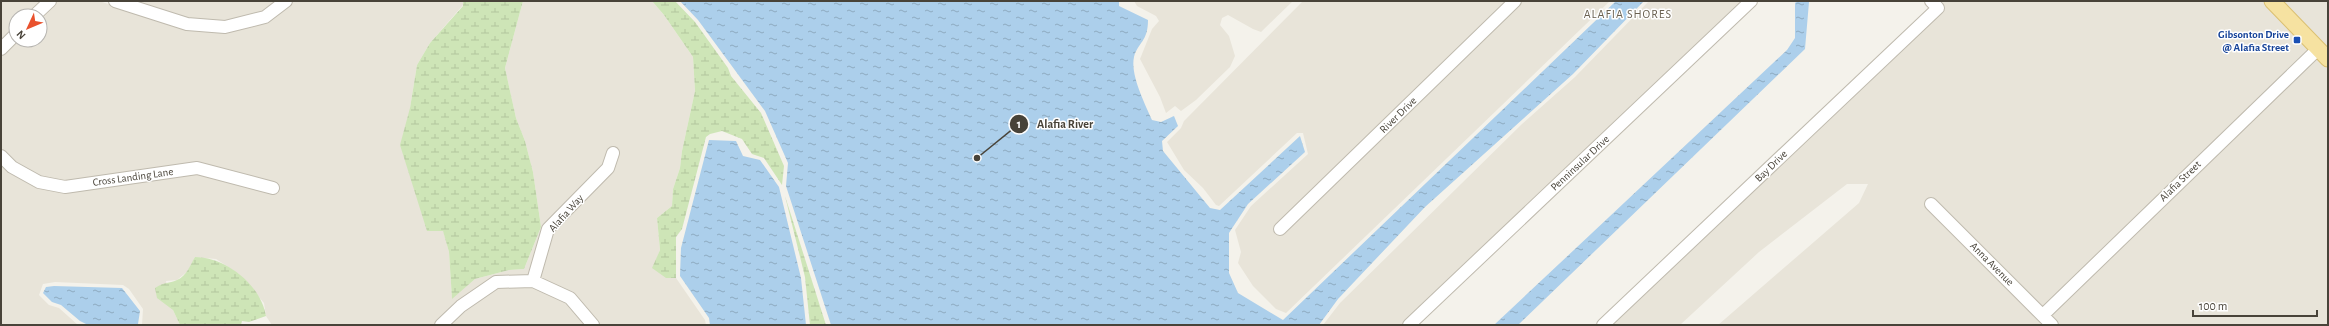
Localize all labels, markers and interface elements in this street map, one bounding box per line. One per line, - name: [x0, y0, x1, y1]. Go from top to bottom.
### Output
- north arrow: [8, 8, 48, 48]
- district label: ALAFIA SHORES: [1584, 8, 1672, 20]
- text: N: [15, 28, 28, 41]
- place label: Gibsonton Drive @ Alafia Street: [2218, 29, 2289, 53]
- marker: Gibsonton Drive @ Alafia Street: [2292, 35, 2302, 45]
- street label: River Drive: [1377, 95, 1419, 135]
- callout: Alafia River: [1009, 112, 1101, 136]
- text: 1: [1017, 118, 1021, 130]
- text: Alafia River: [1037, 118, 1094, 130]
- street label: Penninsular Drive: [1549, 133, 1611, 193]
- street label: Bay Drive: [1753, 148, 1789, 184]
- street label: Alafia Street: [2157, 158, 2203, 203]
- street label: Cross Landing Lane: [92, 166, 174, 188]
- street label: Alafia Way: [547, 192, 586, 234]
- street label: Anna Avenue: [1968, 240, 2016, 288]
- scale bar: [2193, 292, 2317, 318]
- text: 100 m: [2199, 300, 2227, 312]

